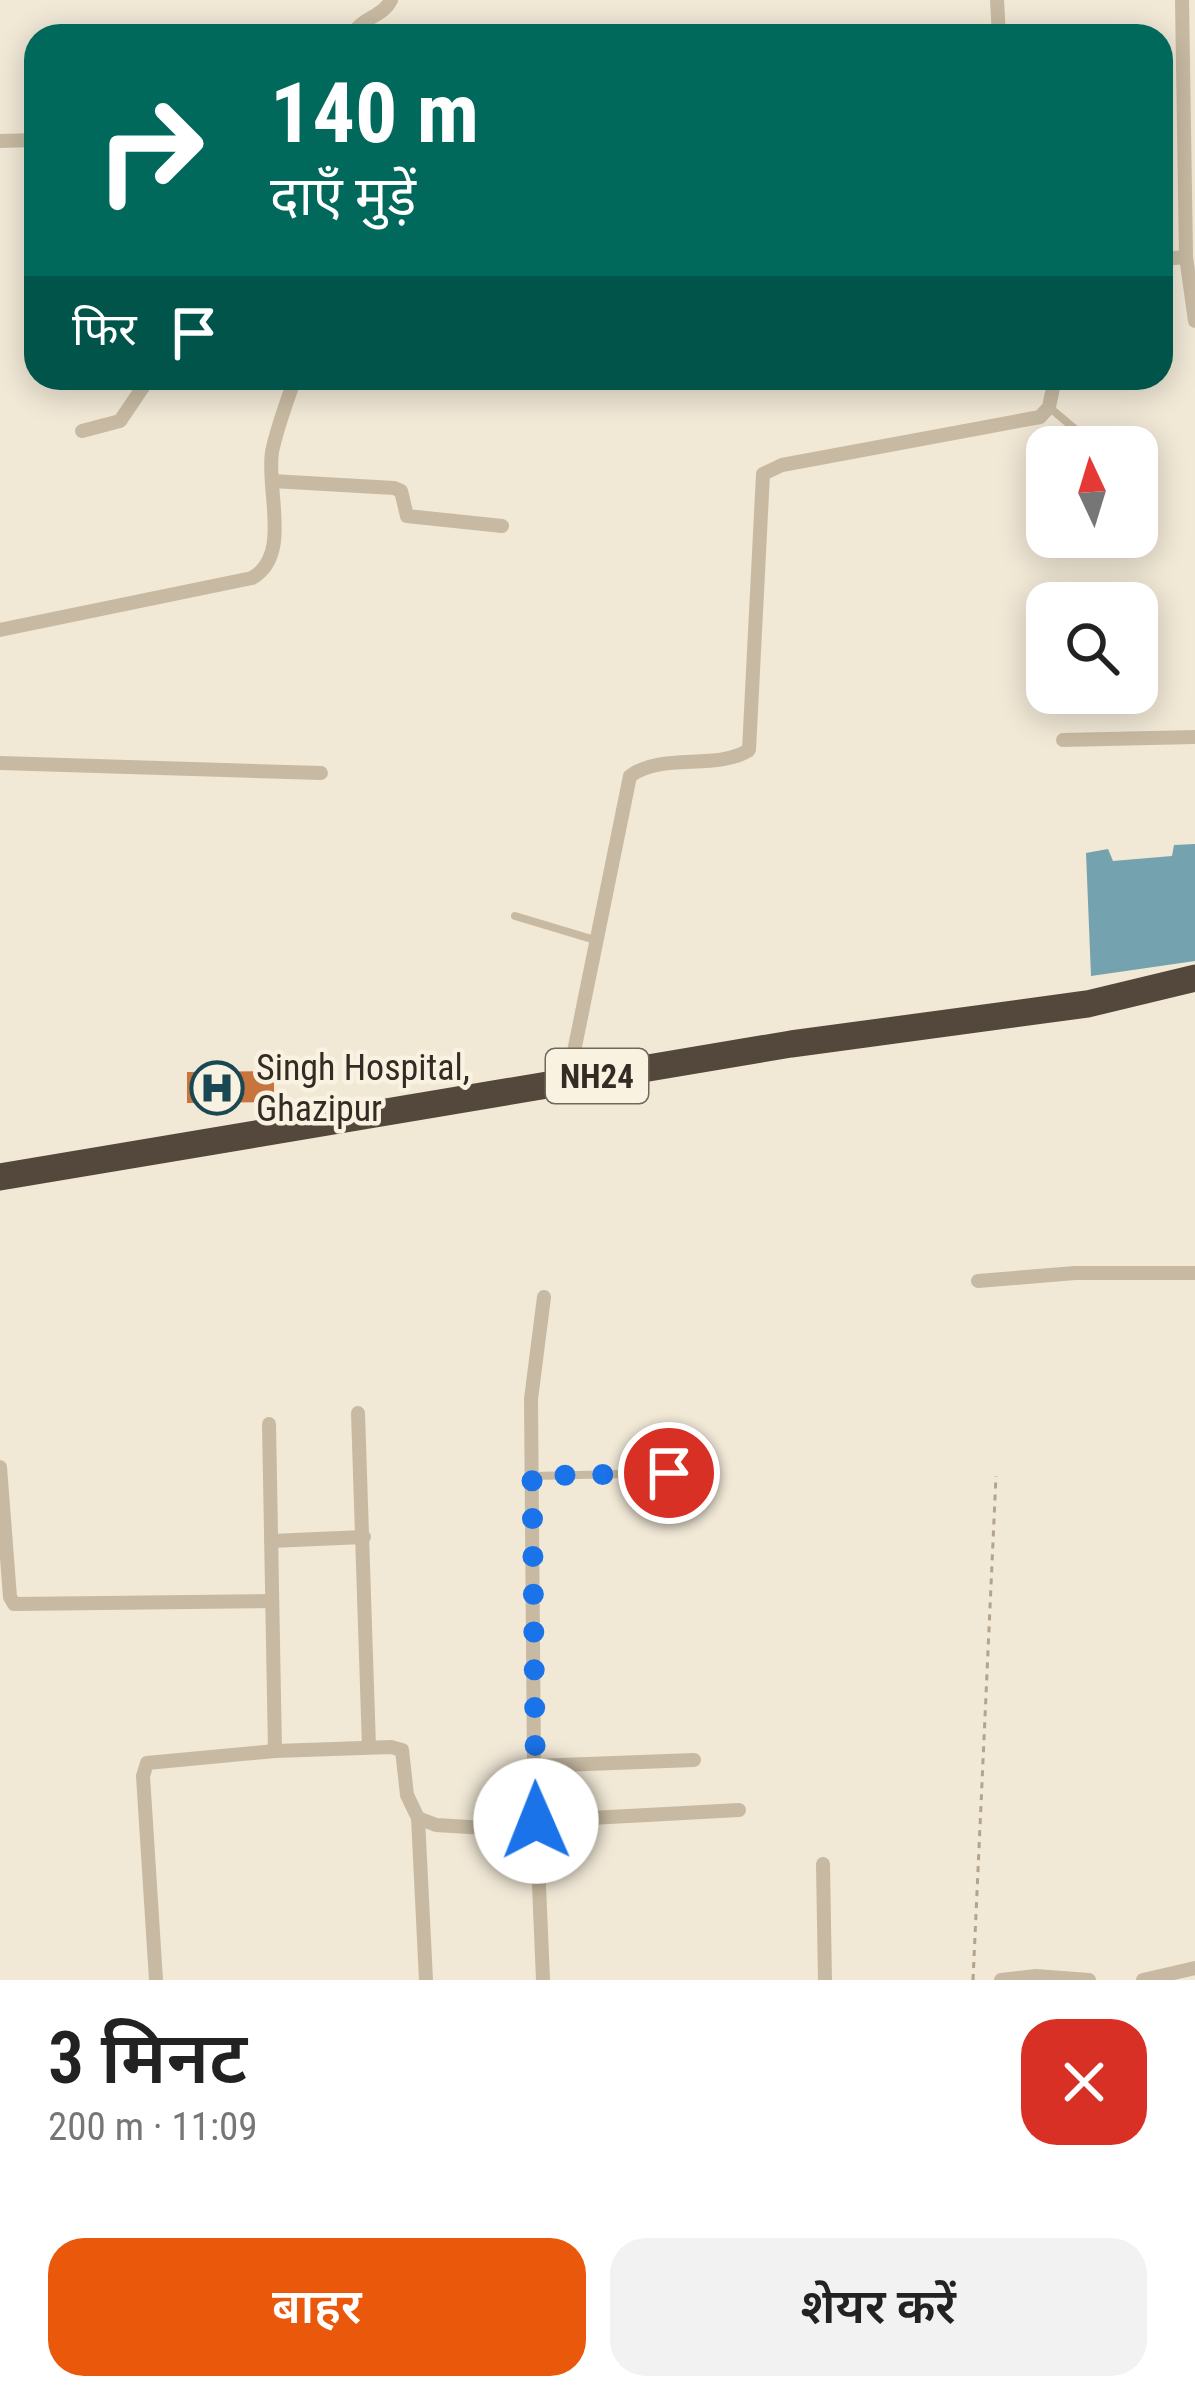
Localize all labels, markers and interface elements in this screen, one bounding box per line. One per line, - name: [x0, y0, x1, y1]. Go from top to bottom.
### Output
- text: 140 m: [270, 64, 479, 163]
- icon: right: [72, 72, 228, 228]
- text: दाएँ मुड़ें: [270, 165, 416, 228]
- icon: arrive: [161, 300, 227, 366]
- text: फिर: [72, 303, 137, 356]
- north arrow: [1026, 426, 1158, 558]
- map controls: [1026, 426, 1158, 714]
- button: search: [1026, 582, 1158, 714]
- place label: Singh Hospital, Ghazipur: [256, 1047, 470, 1130]
- road number: NH24: [546, 1049, 648, 1103]
- hospital icon: Singh Hospital, Ghazipur: [189, 1060, 245, 1116]
- pin: [618, 1422, 720, 1524]
- icon: arrive: [636, 1440, 702, 1506]
- position arrow: [473, 1758, 599, 1884]
- text: 3 मिनट: [48, 2016, 247, 2101]
- button: close: [1021, 2019, 1147, 2145]
- text: 200 m · 11:09: [48, 2104, 258, 2150]
- button: बाहर: [48, 2238, 586, 2376]
- button: शेयर करें: [610, 2238, 1147, 2376]

